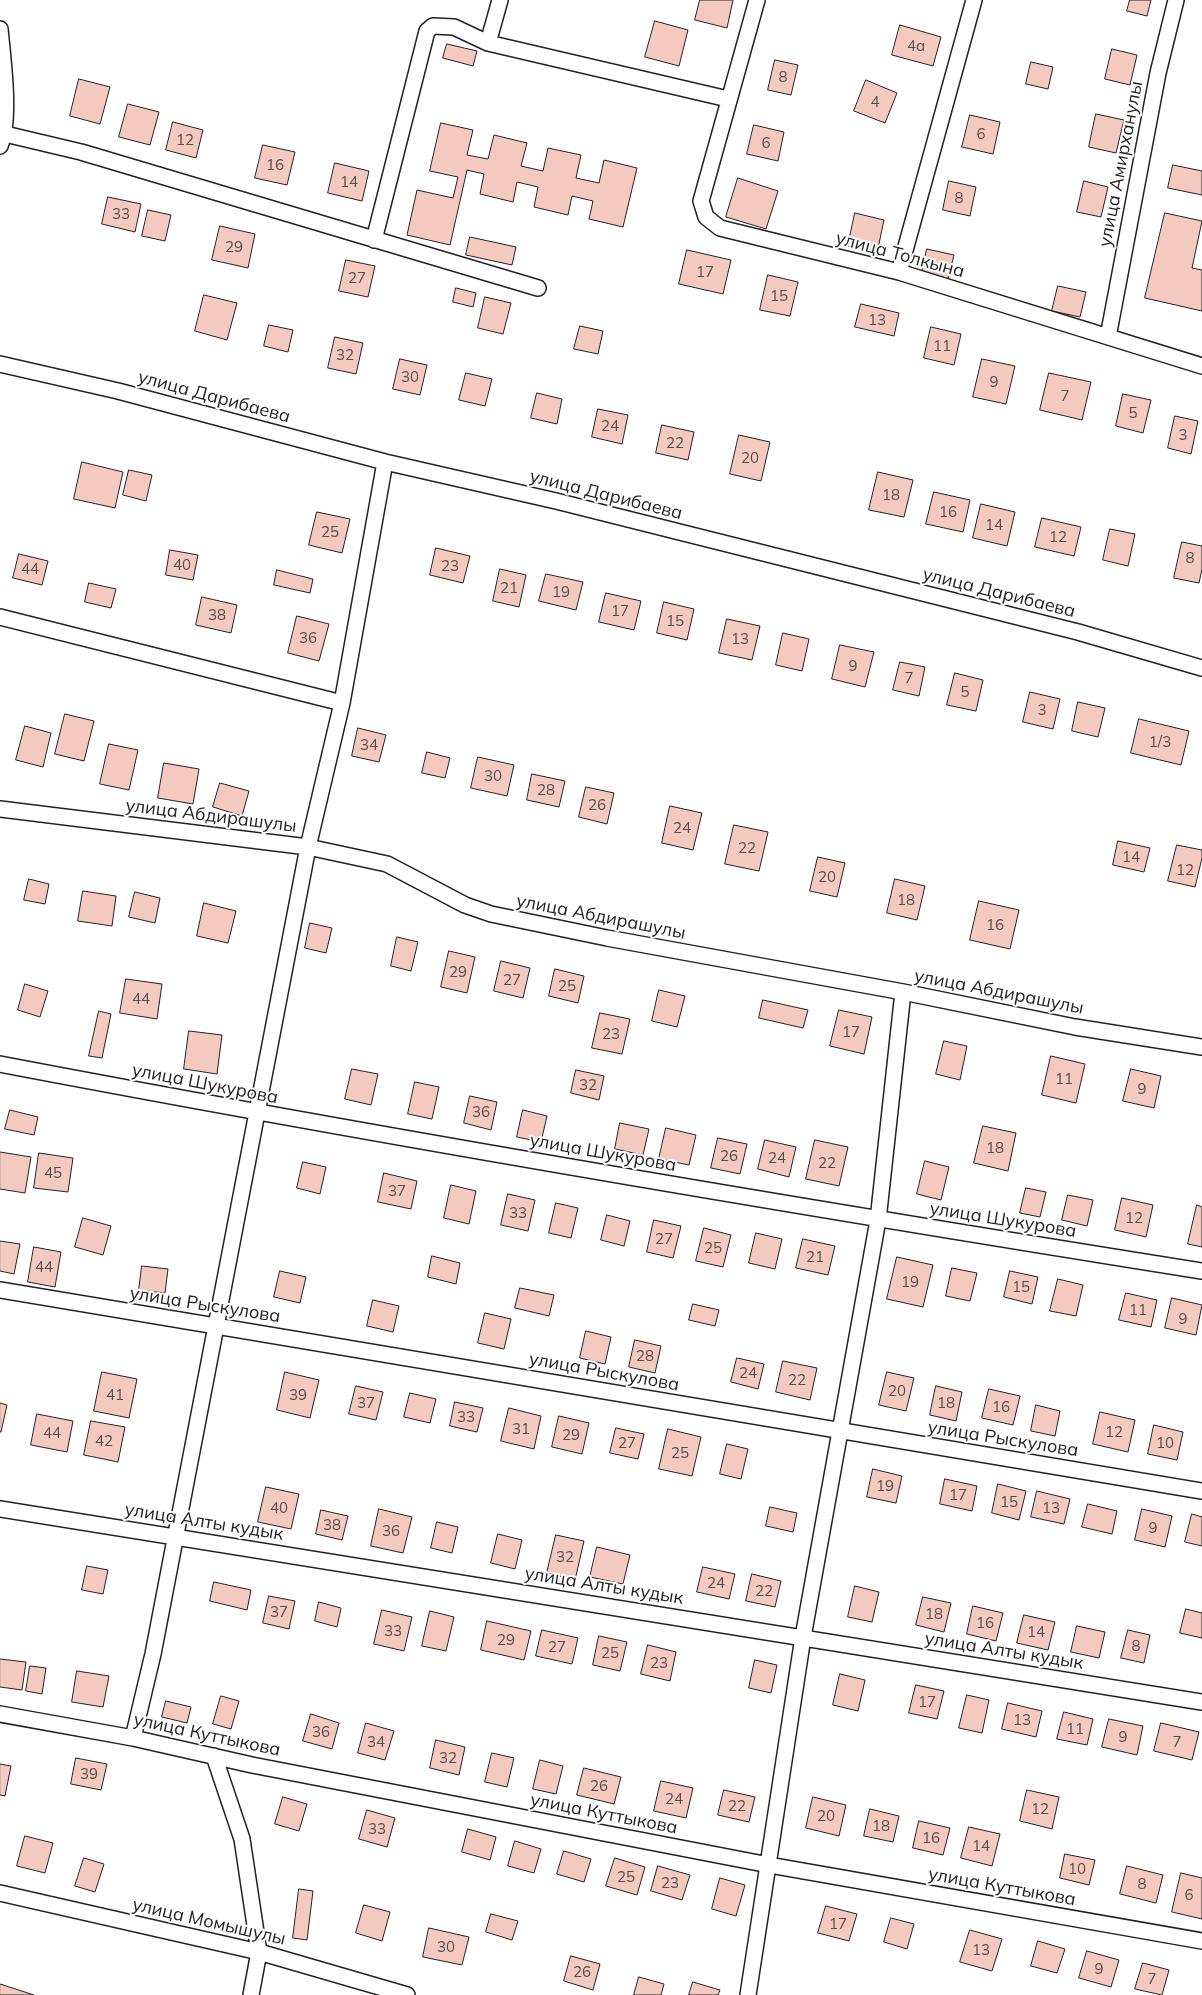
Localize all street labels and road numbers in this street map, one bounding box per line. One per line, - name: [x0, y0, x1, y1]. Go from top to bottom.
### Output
- street label: улица Амирханулы: [1094, 79, 1148, 249]
- street label: улица Толкына: [833, 227, 967, 283]
- street label: улица Дарибаева: [136, 366, 292, 428]
- street label: улица Дарибаева: [527, 466, 685, 524]
- street label: улица Дарибаева: [920, 564, 1078, 622]
- street label: улица Абдирашулы: [124, 795, 298, 837]
- street label: улица Абдирашулы: [515, 890, 687, 944]
- street label: улица Абдирашулы: [913, 965, 1085, 1019]
- street label: улица Шукурова: [130, 1059, 280, 1109]
- street label: улица Шукурова: [528, 1129, 678, 1177]
- street label: улица Шукурова: [928, 1198, 1078, 1242]
- street label: улица Рыскулова: [128, 1282, 282, 1328]
- street label: улица Рыскулова: [527, 1348, 681, 1396]
- street label: улица Рыскулова: [926, 1416, 1080, 1462]
- street label: улица Алты кудык: [123, 1499, 285, 1545]
- street label: улица Алты кудык: [523, 1563, 685, 1609]
- street label: улица Алты кудык: [923, 1628, 1085, 1674]
- street label: улица Куттыкова: [132, 1709, 282, 1761]
- street label: улица Куттыкова: [529, 1789, 679, 1839]
- street label: улица Куттыкова: [927, 1863, 1077, 1911]
- street label: улица Момышулы: [130, 1894, 288, 1950]

